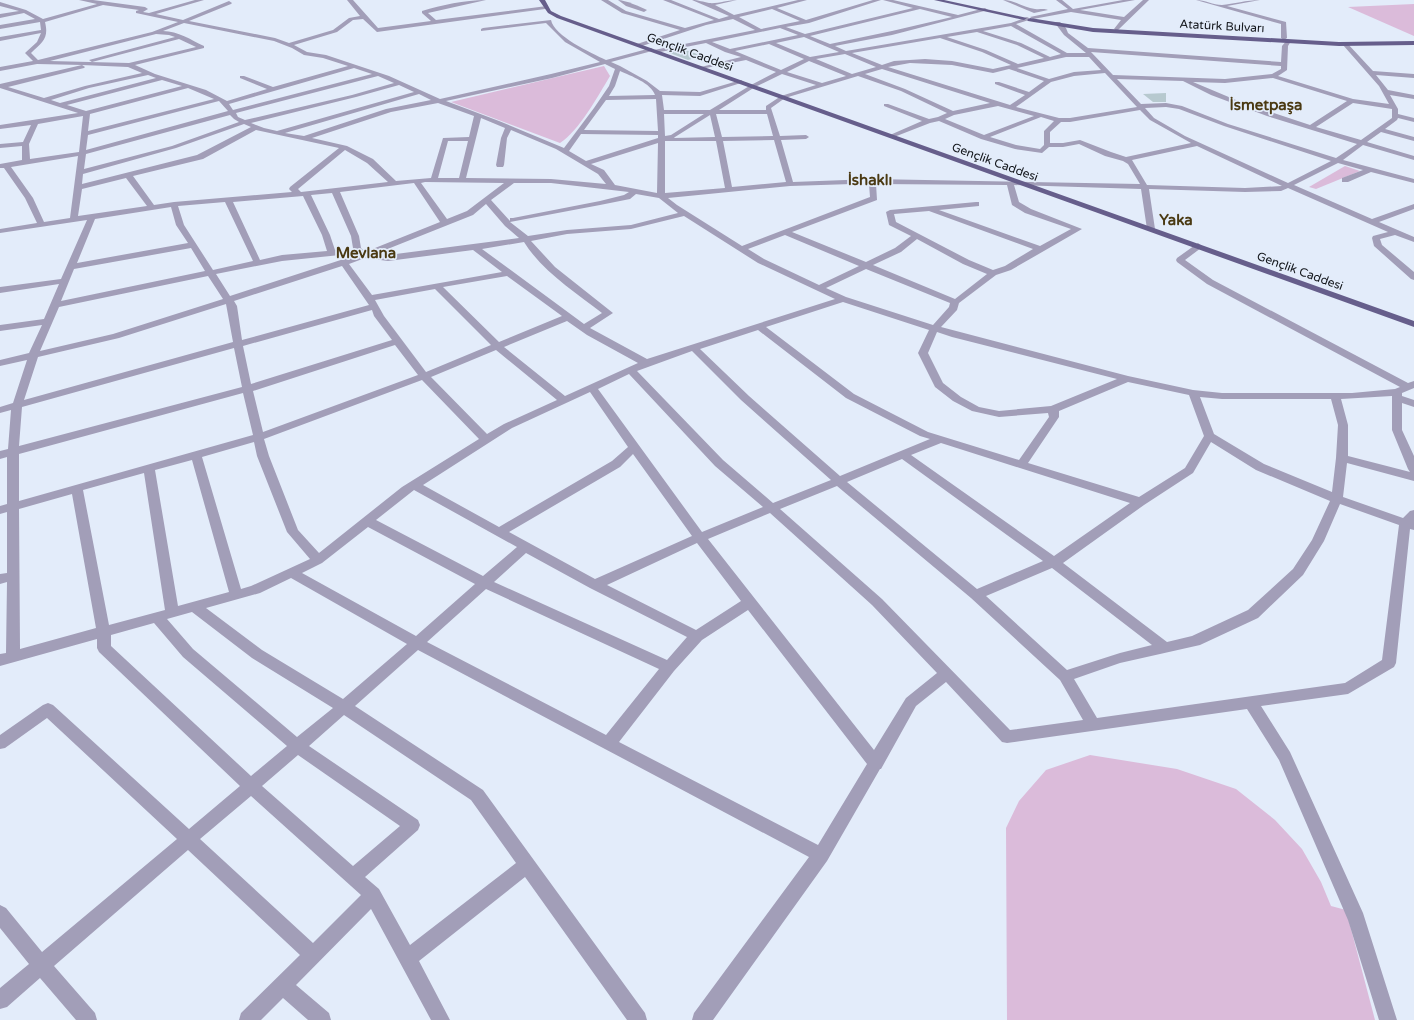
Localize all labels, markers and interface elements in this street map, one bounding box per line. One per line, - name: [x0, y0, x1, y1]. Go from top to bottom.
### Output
- street label: Atatürk Bulvarı: [1179, 17, 1265, 35]
- street label: Gençlik Caddesi: [645, 30, 735, 74]
- district label: İsmetpaşa: [1230, 96, 1302, 115]
- street label: Gençlik Caddesi: [950, 140, 1040, 184]
- district label: İshaklı: [848, 171, 892, 189]
- district label: Yaka: [1159, 211, 1193, 229]
- district label: Mevlana: [336, 244, 396, 262]
- street label: Gençlik Caddesi: [1255, 249, 1345, 293]

